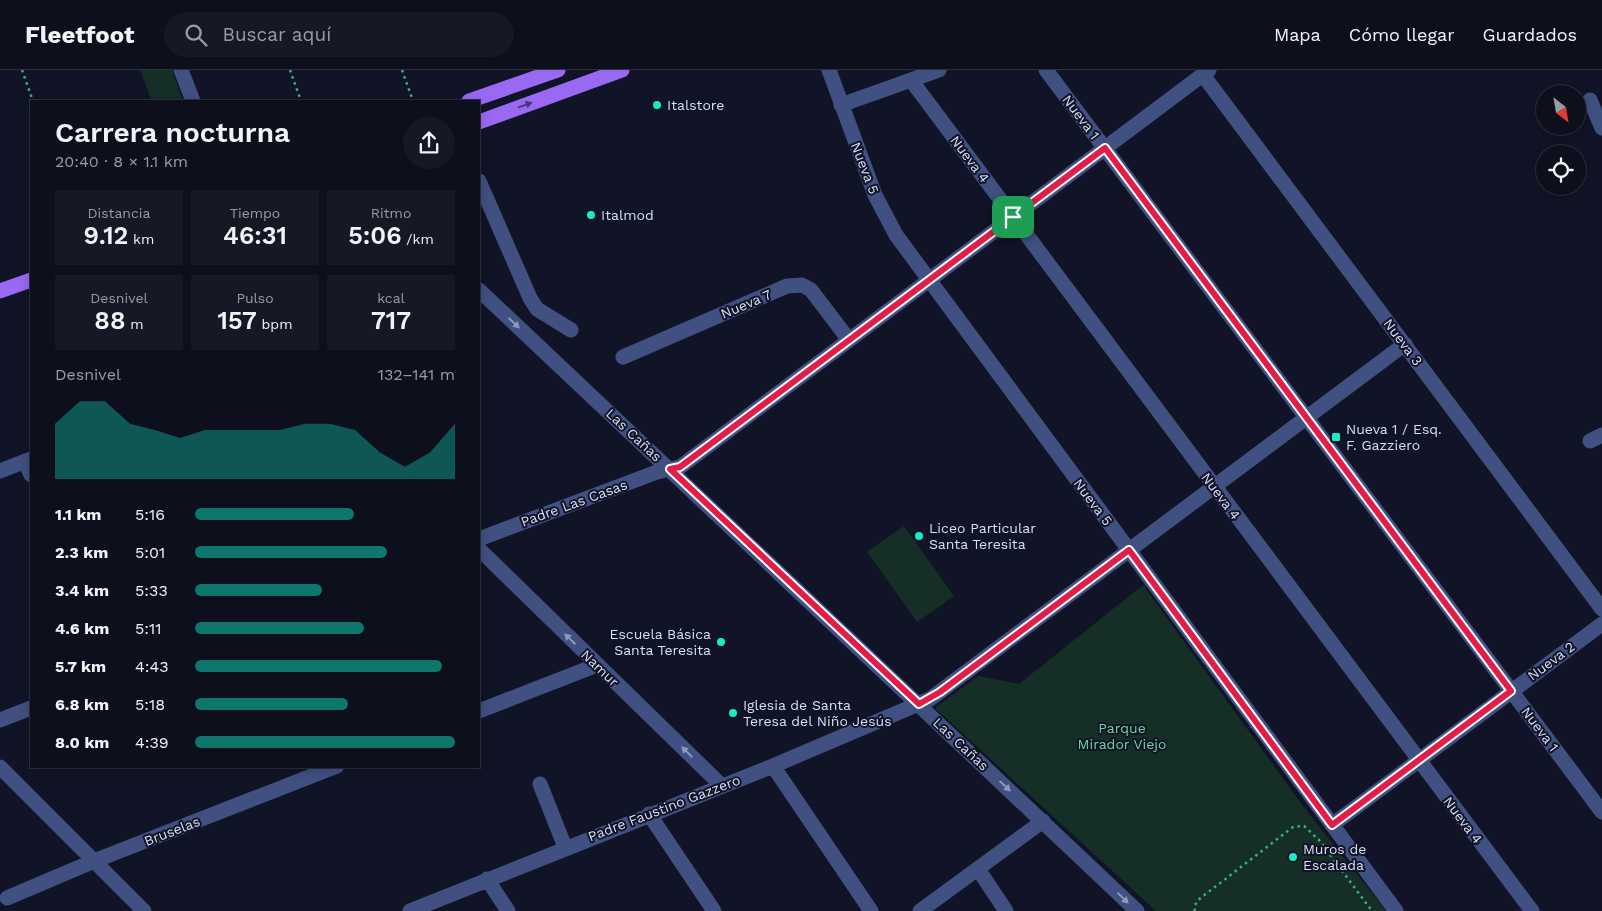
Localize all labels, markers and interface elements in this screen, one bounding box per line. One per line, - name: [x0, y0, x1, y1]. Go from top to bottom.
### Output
- search box: [164, 12, 514, 57]
- text: Fleetfoot: [25, 21, 134, 49]
- icon: search: [182, 21, 210, 49]
- text: Buscar aquí: [222, 23, 331, 46]
- text: Mapa: [1274, 24, 1321, 45]
- text: Cómo llegar: [1349, 24, 1455, 45]
- text: Guardados: [1483, 24, 1577, 45]
- north arrow: [1536, 85, 1586, 135]
- map controls: [1536, 85, 1586, 195]
- street label: Nueva 1: [1059, 92, 1103, 142]
- place label: Italstore: [667, 97, 724, 113]
- marker: Italstore: [651, 99, 663, 111]
- one-way arrow: [517, 101, 532, 108]
- text: Carrera nocturna: [55, 116, 290, 149]
- button: share: [403, 117, 455, 169]
- street label: Nueva 4: [947, 132, 993, 186]
- street label: Nueva 5: [848, 140, 882, 196]
- button: locate: [1536, 145, 1586, 195]
- text: 20:40 · 8 × 1.1 km: [55, 152, 188, 171]
- pin: [992, 196, 1034, 238]
- icon: arrive: [999, 203, 1027, 231]
- text: Distancia: [87, 205, 151, 221]
- text: Tiempo: [230, 205, 280, 221]
- text: Ritmo: [371, 205, 411, 221]
- place label: Italmod: [601, 207, 654, 223]
- marker: Italmod: [585, 209, 597, 221]
- text: 9.12: [84, 221, 128, 250]
- text: 46:31: [223, 221, 287, 250]
- text: 5:06: [348, 221, 402, 250]
- text: km: [128, 231, 154, 247]
- text: /km: [402, 231, 434, 247]
- street label: Nueva 7: [718, 286, 774, 322]
- text: Desnivel: [90, 290, 148, 306]
- text: Pulso: [236, 290, 274, 306]
- text: kcal: [377, 290, 405, 306]
- text: 88: [94, 306, 126, 335]
- text: 157: [218, 306, 257, 335]
- text: 717: [371, 306, 411, 335]
- street label: Nueva 3: [1380, 315, 1426, 369]
- text: m: [126, 316, 144, 332]
- text: bpm: [257, 316, 292, 332]
- one-way arrow: [508, 317, 520, 329]
- text: Desnivel: [55, 365, 121, 384]
- text: 132–141 m: [378, 365, 455, 384]
- street label: Las Cañas: [603, 405, 665, 465]
- place label: Nueva 1 / Esq. F. Gazziero: [1346, 421, 1442, 453]
- marker: Nueva 1 / Esq. F. Gazziero: [1330, 431, 1342, 443]
- street label: Nueva 4: [1198, 469, 1244, 523]
- street label: Nueva 5: [1070, 475, 1116, 529]
- street label: Padre Las Casas: [519, 476, 629, 530]
- text: 1.1 km: [55, 505, 101, 524]
- text: 5:16: [135, 505, 165, 524]
- place label: Liceo Particular Santa Teresita: [929, 520, 1036, 552]
- marker: Liceo Particular Santa Teresita: [913, 530, 925, 542]
- text: 2.3 km: [55, 543, 108, 562]
- text: 5:01: [135, 543, 165, 562]
- text: 3.4 km: [55, 581, 109, 600]
- text: 5:33: [135, 581, 168, 600]
- text: 4.6 km: [55, 619, 109, 638]
- text: 5:11: [135, 619, 162, 638]
- place label: Escuela Básica Santa Teresita: [610, 626, 711, 658]
- one-way arrow: [565, 633, 577, 645]
- marker: Escuela Básica Santa Teresita: [715, 636, 727, 648]
- street label: Nueva 2: [1524, 638, 1578, 684]
- street label: Namur: [578, 646, 622, 690]
- text: 5.7 km: [55, 657, 106, 676]
- text: 4:43: [135, 657, 169, 676]
- text: 6.8 km: [55, 695, 109, 714]
- text: 5:18: [135, 695, 165, 714]
- place label: Iglesia de Santa Teresa del Niño Jesús: [743, 697, 892, 729]
- street label: Nueva 1: [1518, 704, 1562, 754]
- marker: Iglesia de Santa Teresa del Niño Jesús: [727, 707, 739, 719]
- street label: Las Cañas: [930, 714, 992, 774]
- park label: Parque Mirador Viejo: [1078, 720, 1166, 752]
- text: 8.0 km: [55, 733, 109, 752]
- text: 4:39: [135, 733, 169, 752]
- one-way arrow: [681, 746, 693, 758]
- street label: Padre Faustino Gazzero: [586, 772, 742, 844]
- one-way arrow: [999, 780, 1011, 792]
- street label: Nueva 4: [1440, 793, 1486, 847]
- street label: Bruselas: [142, 813, 202, 849]
- place label: Muros de Escalada: [1303, 841, 1366, 873]
- marker: Muros de Escalada: [1287, 851, 1299, 863]
- one-way arrow: [1117, 891, 1129, 903]

